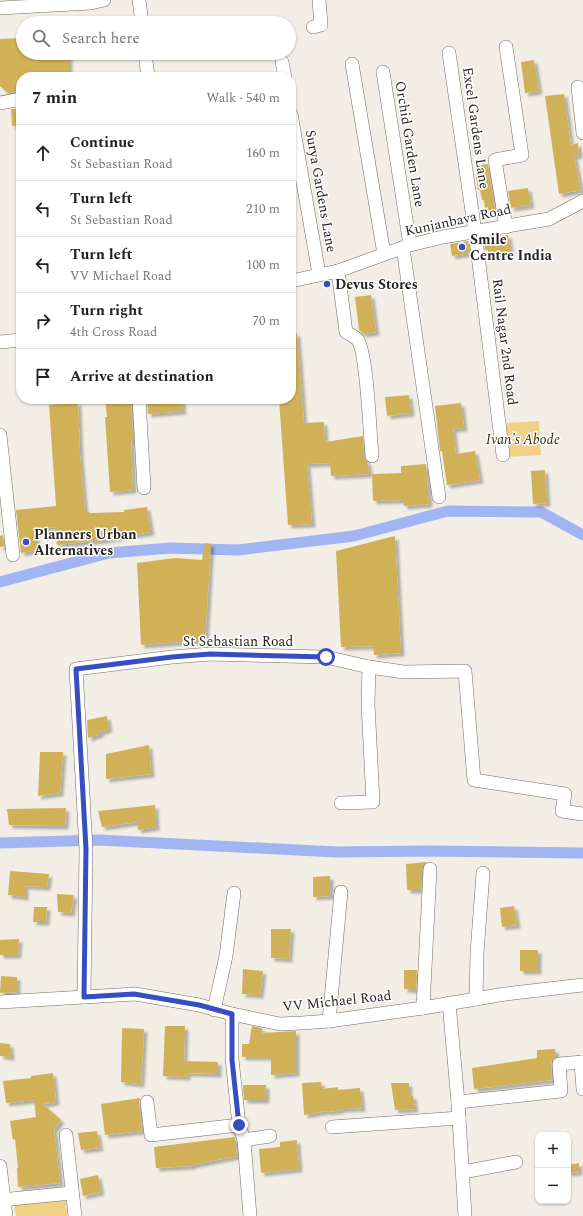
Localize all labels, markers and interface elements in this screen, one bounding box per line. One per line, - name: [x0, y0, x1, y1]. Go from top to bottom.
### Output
- search box: [16, 16, 296, 60]
- icon: search: [30, 27, 52, 49]
- text: Search here: [62, 27, 140, 50]
- street label: Excel Gardens Lane: [457, 66, 495, 191]
- street label: Orchid Garden Lane: [390, 79, 430, 209]
- text: 7 min: [32, 85, 77, 111]
- text: Walk · 540 m: [206, 88, 280, 108]
- street label: Surya Gardens Lane: [300, 128, 342, 254]
- text: Continue: [70, 131, 135, 154]
- icon: ahead: [32, 142, 54, 164]
- text: 160 m: [246, 143, 280, 163]
- text: St Sebastian Road: [70, 154, 173, 174]
- text: Turn left: [70, 187, 132, 210]
- icon: left: [32, 198, 54, 220]
- street label: Kunjanbava Road: [403, 198, 513, 242]
- text: 210 m: [246, 199, 280, 219]
- text: St Sebastian Road: [70, 210, 173, 230]
- place label: Smile Centre India: [470, 229, 553, 266]
- marker: Smile Centre India: [457, 242, 467, 252]
- text: Turn left: [70, 243, 132, 266]
- icon: left: [32, 254, 54, 276]
- text: 100 m: [246, 255, 280, 275]
- text: VV Michael Road: [70, 266, 172, 286]
- place label: Devus Stores: [335, 274, 418, 295]
- street label: Rail Nagar 2nd Road: [487, 277, 523, 407]
- marker: Devus Stores: [322, 279, 332, 289]
- text: Turn right: [70, 299, 143, 322]
- icon: right: [32, 310, 54, 332]
- text: 70 m: [253, 311, 280, 331]
- text: 4th Cross Road: [70, 322, 157, 342]
- text: Arrive at destination: [70, 365, 214, 388]
- icon: arrive: [32, 366, 54, 388]
- park label: Ivan's Abode: [486, 429, 560, 450]
- place label: Planners Urban Alternatives: [34, 524, 137, 561]
- marker: Planners Urban Alternatives: [21, 537, 31, 547]
- street label: St Sebastian Road: [183, 631, 293, 652]
- route start: [317, 648, 335, 666]
- street label: VV Michael Road: [281, 985, 393, 1017]
- route end: [230, 1116, 248, 1134]
- map controls: [535, 1132, 571, 1204]
- button: +: [535, 1132, 571, 1168]
- button: −: [535, 1168, 571, 1204]

